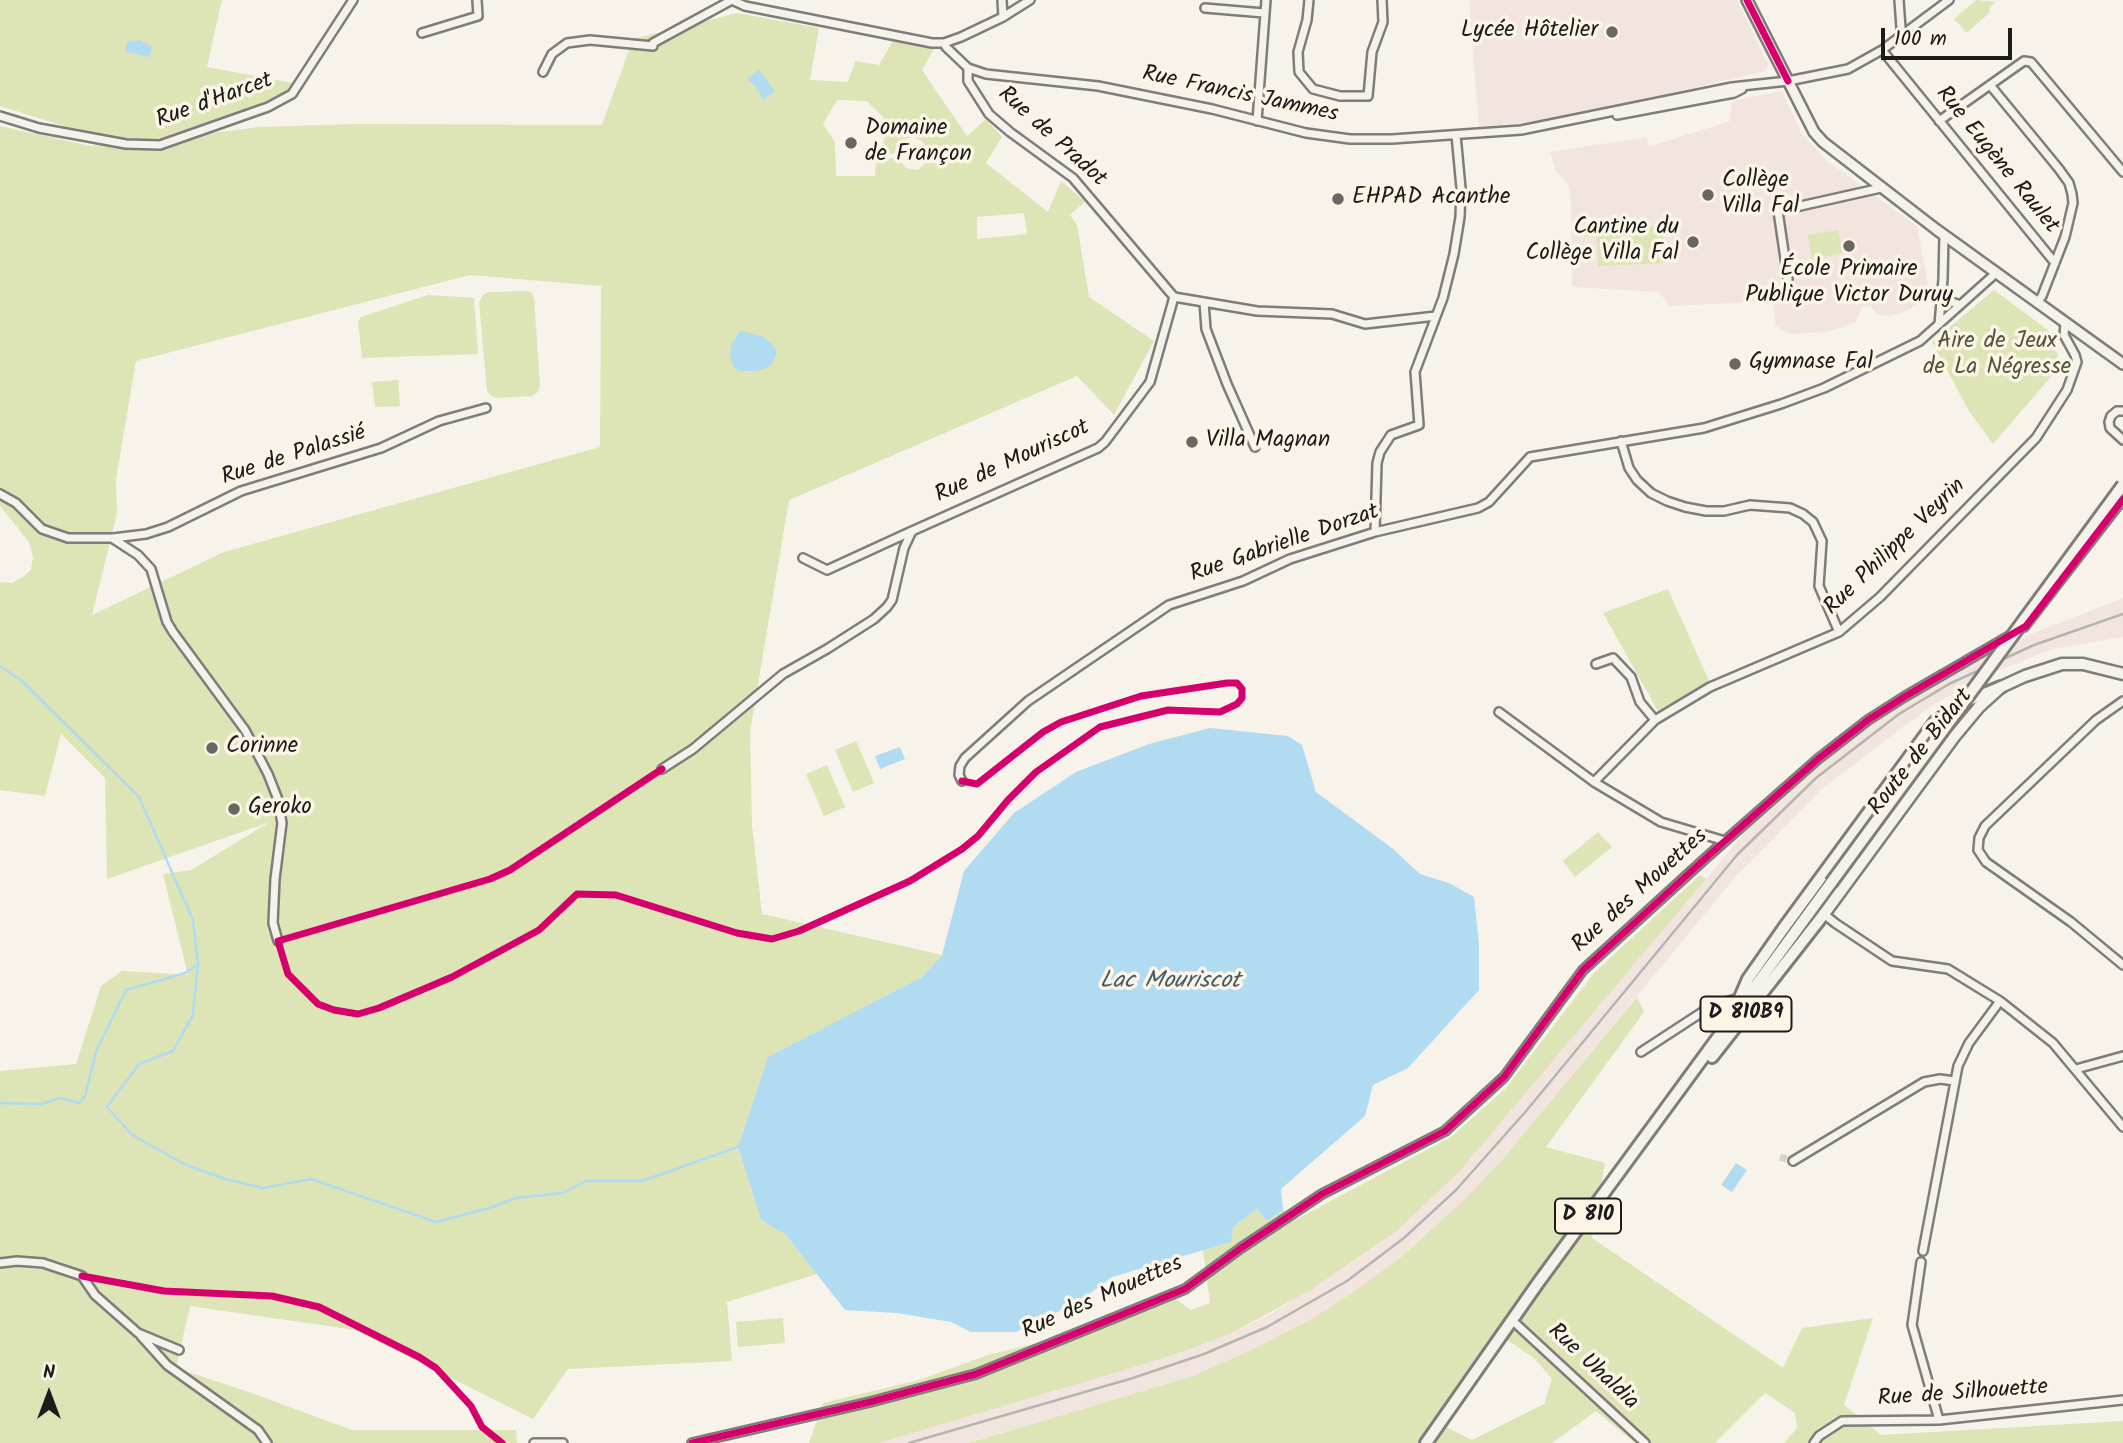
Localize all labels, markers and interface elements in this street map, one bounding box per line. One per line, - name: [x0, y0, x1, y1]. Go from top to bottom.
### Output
- scale bar: [1885, 14, 2016, 58]
- place label: Lycée Hôtelier: [1461, 18, 1598, 46]
- text: 100 m: [1894, 23, 1947, 56]
- marker: Lycée Hôtelier: [1604, 24, 1620, 40]
- street label: Rue Francis Jammes: [1139, 62, 1341, 130]
- street label: Rue d'Harcet: [153, 68, 277, 136]
- street label: Rue de Pradot: [991, 82, 1111, 194]
- street label: Rue Eugène Raulet: [1928, 82, 2064, 240]
- place label: Domaine de Françon: [865, 116, 972, 170]
- marker: Domaine de Françon: [843, 135, 859, 151]
- place label: Collège Villa Fal: [1722, 168, 1799, 222]
- place label: EHPAD Acanthe: [1352, 185, 1510, 213]
- marker: Collège Villa Fal: [1700, 187, 1716, 203]
- marker: EHPAD Acanthe: [1330, 191, 1346, 207]
- place label: Cantine du Collège Villa Fal: [1526, 215, 1679, 269]
- marker: Cantine du Collège Villa Fal: [1685, 234, 1701, 250]
- marker: École Primaire Publique Victor Duruy: [1841, 238, 1857, 254]
- place label: École Primaire Publique Victor Duruy: [1745, 257, 1953, 311]
- park label: Aire de Jeux de La Négresse: [1923, 329, 2071, 383]
- place label: Gymnase Fal: [1749, 350, 1873, 378]
- marker: Gymnase Fal: [1727, 356, 1743, 372]
- street label: Rue de Mouriscot: [931, 415, 1095, 511]
- street label: Rue de Palassié: [218, 421, 370, 493]
- place label: Villa Magnan: [1206, 428, 1330, 456]
- marker: Villa Magnan: [1184, 434, 1200, 450]
- street label: Rue Philippe Veyrin: [1820, 474, 1972, 622]
- street label: Rue Gabrielle Dorzat: [1187, 500, 1383, 590]
- street label: Route de Bidart: [1864, 684, 1980, 822]
- place label: Corinne: [226, 734, 298, 762]
- marker: Corinne: [204, 740, 220, 756]
- place label: Geroko: [248, 795, 312, 823]
- marker: Geroko: [226, 801, 242, 817]
- street label: Rue des Mouettes: [1568, 824, 1714, 960]
- water label: Lac Mouriscot: [1100, 969, 1240, 997]
- road number: D 810B9: [1700, 996, 1792, 1032]
- road number: D 810: [1555, 1198, 1621, 1234]
- street label: Rue des Mouettes: [1018, 1251, 1188, 1347]
- street label: Rue Uhaldia: [1541, 1319, 1643, 1417]
- text: N: [43, 1358, 55, 1388]
- north arrow: [14, 1359, 84, 1429]
- street label: Rue de Silhouette: [1877, 1375, 2049, 1415]

